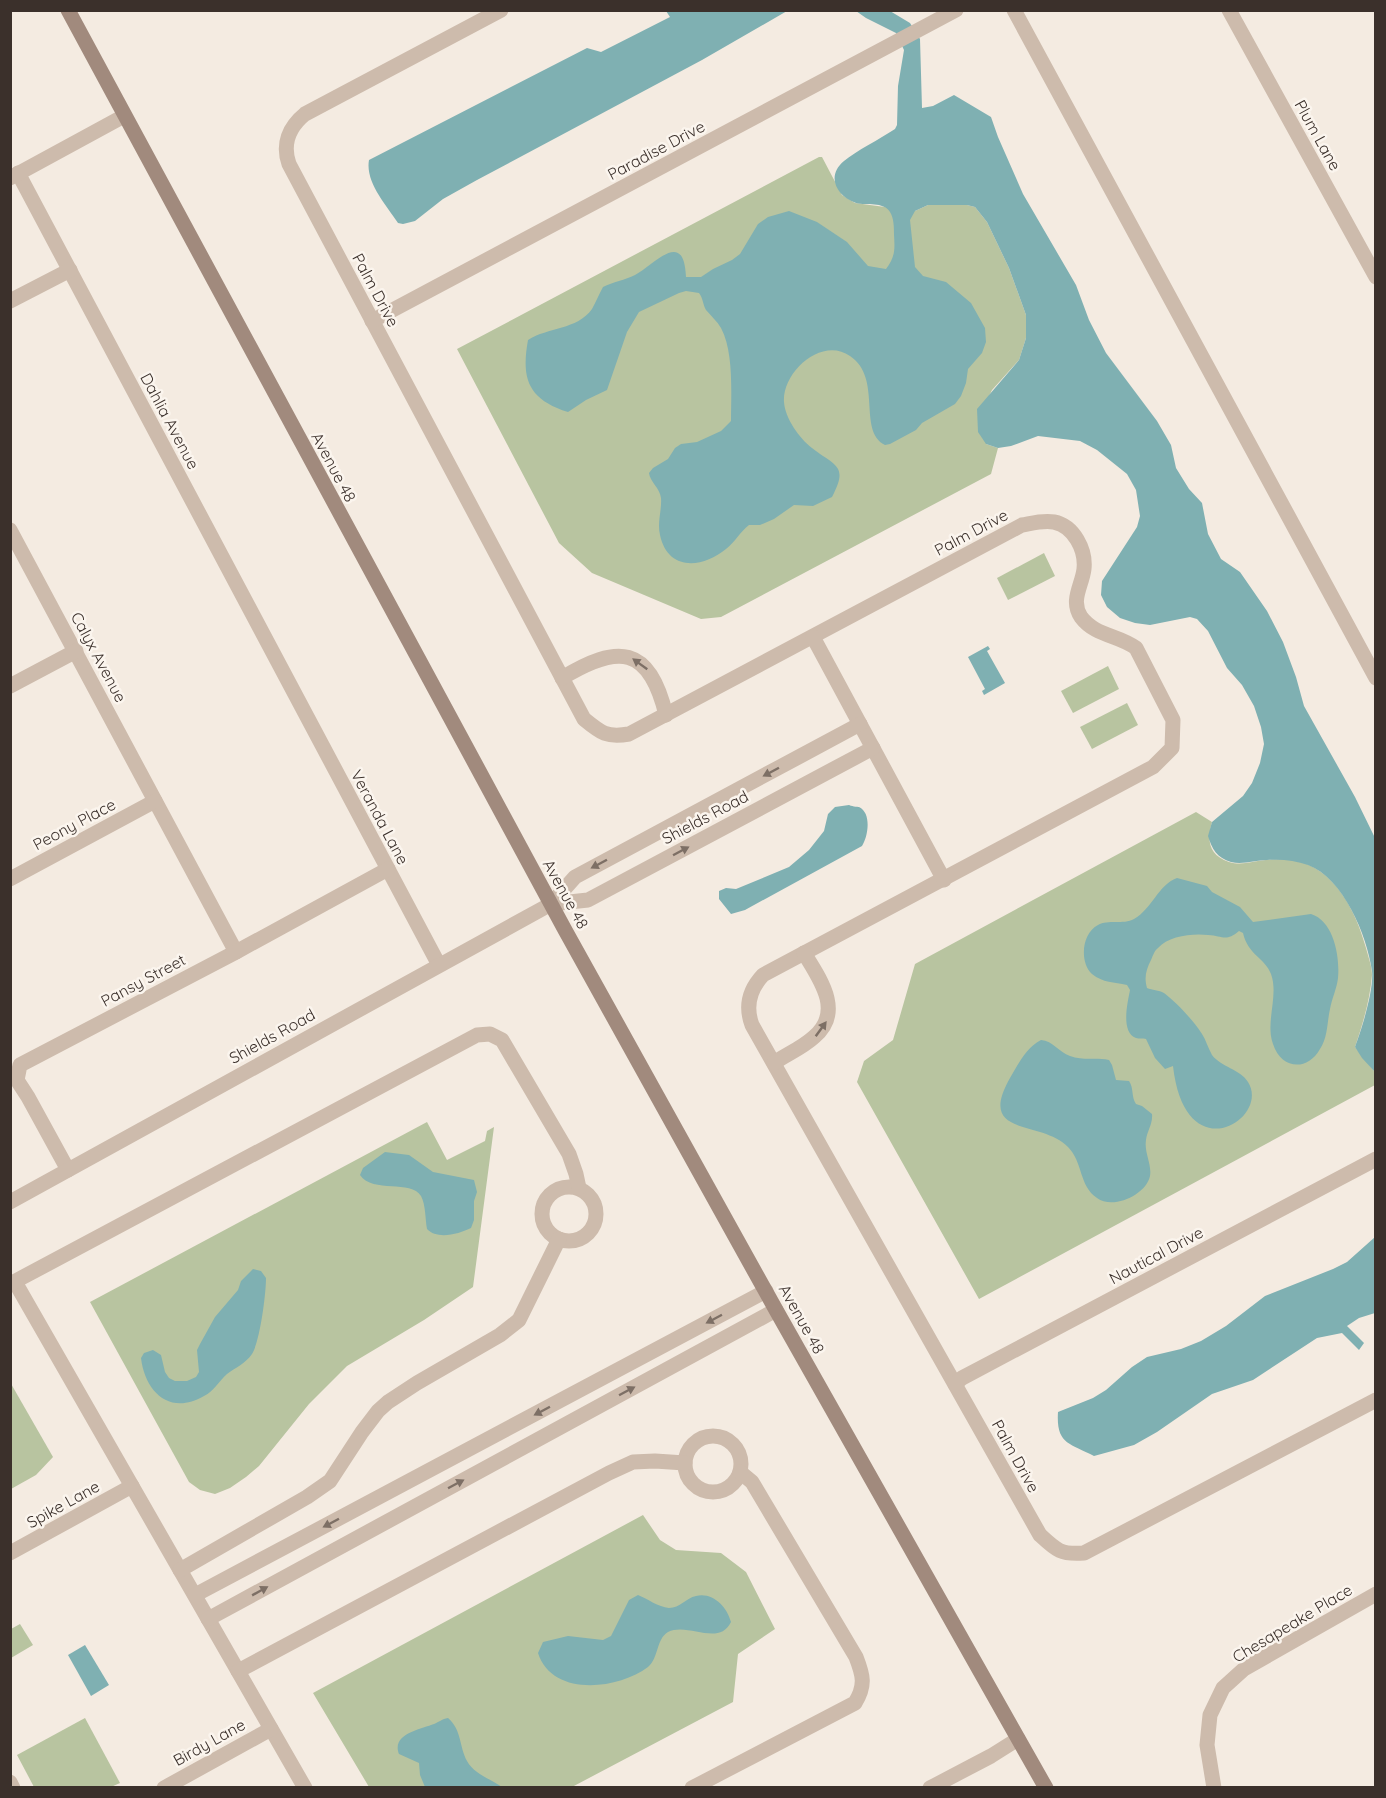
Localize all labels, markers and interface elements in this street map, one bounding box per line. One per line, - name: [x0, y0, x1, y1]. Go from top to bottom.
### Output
- street label: Plum Lane: [1290, 96, 1346, 174]
- street label: Paradise Drive: [604, 116, 708, 184]
- street label: Palm Drive: [348, 250, 404, 330]
- street label: Dahlia Avenue: [136, 369, 204, 473]
- street label: Avenue 48: [307, 429, 361, 505]
- street label: Palm Drive: [931, 504, 1011, 560]
- street label: Calyx Avenue: [67, 608, 131, 706]
- one-way arrow: [632, 659, 647, 671]
- street label: Veranda Lane: [347, 766, 413, 868]
- one-way arrow: [763, 767, 780, 777]
- street label: Shields Road: [658, 786, 752, 848]
- street label: Peony Place: [29, 794, 119, 854]
- one-way arrow: [672, 846, 689, 856]
- street label: Avenue 48: [539, 856, 593, 932]
- one-way arrow: [590, 859, 607, 869]
- street label: Pansy Street: [97, 949, 189, 1011]
- street label: Shields Road: [225, 1004, 319, 1068]
- one-way arrow: [814, 1021, 826, 1036]
- street label: Nautical Drive: [1106, 1222, 1206, 1288]
- street label: Avenue 48: [775, 1281, 829, 1357]
- one-way arrow: [705, 1314, 722, 1324]
- one-way arrow: [619, 1386, 636, 1396]
- one-way arrow: [534, 1406, 551, 1416]
- street label: Palm Drive: [988, 1416, 1044, 1496]
- street label: Spike Lane: [23, 1476, 103, 1532]
- one-way arrow: [447, 1479, 464, 1489]
- one-way arrow: [322, 1518, 339, 1528]
- street label: Chesapeake Place: [1228, 1579, 1356, 1667]
- one-way arrow: [252, 1586, 269, 1596]
- street label: Birdy Lane: [169, 1714, 249, 1770]

